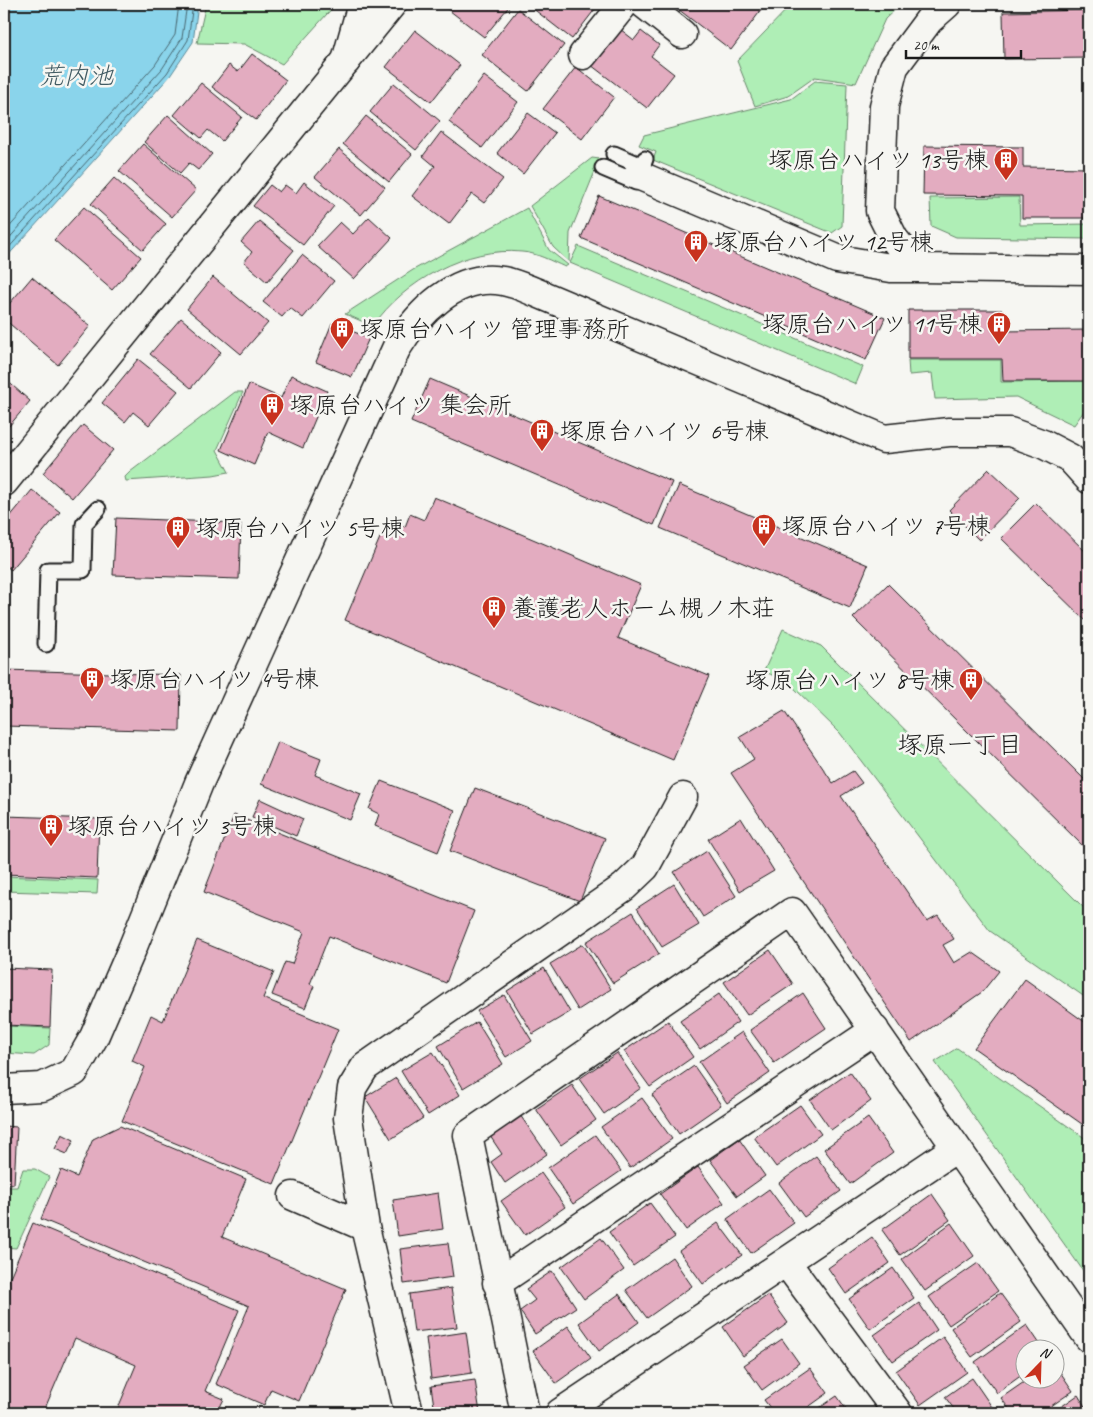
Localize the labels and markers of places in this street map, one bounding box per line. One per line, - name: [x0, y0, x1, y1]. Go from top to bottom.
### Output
- place label: 塚原台ハイツ 13号棟: [769, 145, 988, 175]
- building icon: 塚原台ハイツ 13号棟: [993, 147, 1019, 181]
- place label: 塚原台ハイツ 12号棟: [714, 227, 933, 257]
- building icon: 塚原台ハイツ 12号棟: [683, 229, 709, 263]
- place label: 塚原台ハイツ 11号棟: [763, 309, 982, 339]
- building icon: 塚原台ハイツ 11号棟: [986, 311, 1012, 345]
- place label: 塚原台ハイツ 管理事務所: [360, 314, 630, 344]
- building icon: 塚原台ハイツ 管理事務所: [329, 316, 355, 350]
- place label: 塚原台ハイツ 集会所: [290, 390, 512, 420]
- building icon: 塚原台ハイツ 集会所: [259, 392, 285, 426]
- place label: 塚原台ハイツ 6号棟: [560, 416, 769, 446]
- building icon: 塚原台ハイツ 6号棟: [529, 418, 555, 452]
- place label: 塚原台ハイツ 7号棟: [782, 511, 991, 541]
- place label: 塚原台ハイツ 5号棟: [196, 513, 405, 543]
- building icon: 塚原台ハイツ 7号棟: [751, 513, 777, 547]
- building icon: 塚原台ハイツ 5号棟: [165, 515, 191, 549]
- place label: 養護老人ホーム槻ノ木荘: [512, 593, 775, 623]
- building icon: 養護老人ホーム槻ノ木荘: [481, 595, 507, 629]
- place label: 塚原台ハイツ 4号棟: [110, 664, 319, 694]
- place label: 塚原台ハイツ 8号棟: [745, 665, 954, 695]
- building icon: 塚原台ハイツ 4号棟: [79, 666, 105, 700]
- building icon: 塚原台ハイツ 8号棟: [958, 667, 984, 701]
- place label: 塚原台ハイツ 3号棟: [68, 811, 277, 841]
- building icon: 塚原台ハイツ 3号棟: [38, 813, 64, 847]

